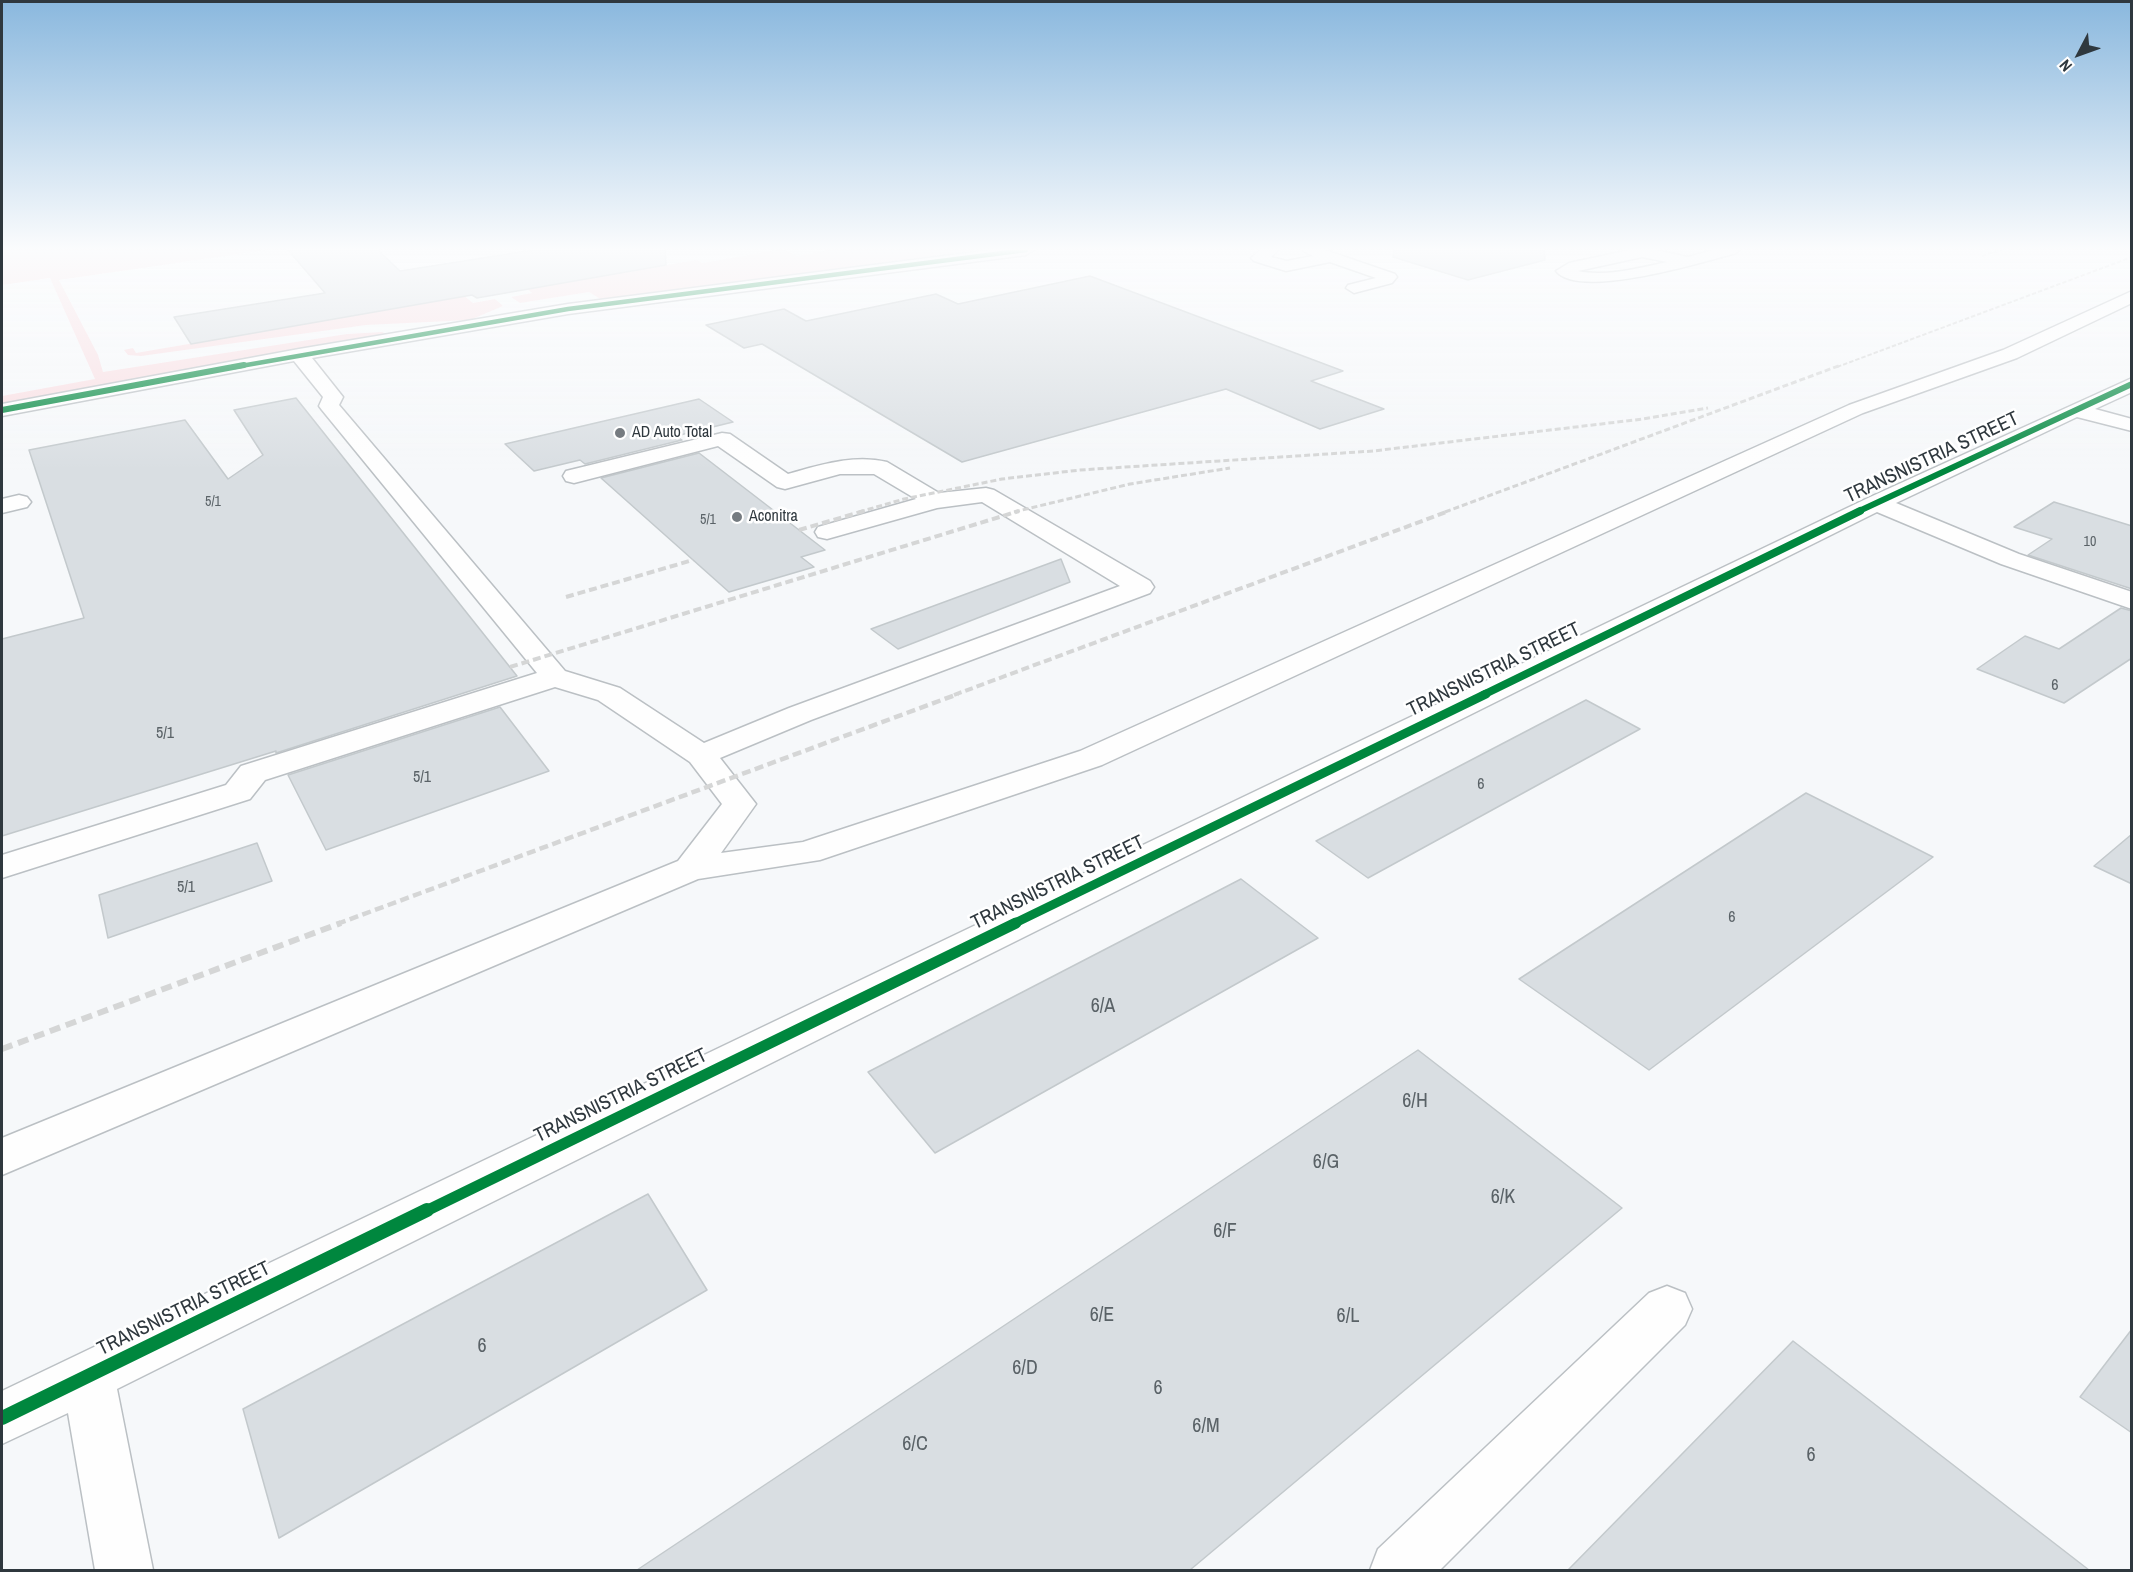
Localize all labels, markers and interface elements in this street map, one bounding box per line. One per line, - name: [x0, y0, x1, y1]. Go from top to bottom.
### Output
- north arrow: [2049, 24, 2109, 84]
- text: N: [2054, 55, 2077, 77]
- street label: TRANSNISTRIA STREET: [1841, 407, 2023, 509]
- place label: AD Auto Total: [632, 423, 712, 443]
- marker: AD Auto Total: [613, 426, 627, 440]
- house number: 5/1: [205, 494, 221, 510]
- place label: Aconitra: [749, 507, 798, 527]
- marker: Aconitra: [730, 510, 744, 524]
- house number: 5/1: [700, 512, 716, 528]
- house number: 10: [2084, 534, 2096, 550]
- street label: TRANSNISTRIA STREET: [1404, 618, 1584, 722]
- house number: 6: [2051, 676, 2059, 696]
- house number: 5/1: [156, 724, 174, 744]
- house number: 5/1: [413, 768, 431, 788]
- house number: 6: [1477, 775, 1485, 795]
- street label: TRANSNISTRIA STREET: [968, 831, 1148, 935]
- house number: 5/1: [177, 878, 195, 898]
- house number: 6: [1728, 908, 1736, 928]
- house number: 6/A: [1091, 995, 1115, 1019]
- street label: TRANSNISTRIA STREET: [531, 1044, 711, 1148]
- house number: 6/H: [1402, 1090, 1428, 1114]
- house number: 6/G: [1313, 1151, 1339, 1175]
- house number: 6/K: [1491, 1186, 1515, 1210]
- house number: 6/F: [1213, 1220, 1237, 1244]
- street label: TRANSNISTRIA STREET: [94, 1257, 274, 1361]
- house number: 6/E: [1090, 1304, 1114, 1328]
- house number: 6/L: [1337, 1305, 1359, 1329]
- house number: 6: [477, 1335, 487, 1359]
- house number: 6/D: [1012, 1357, 1038, 1381]
- house number: 6: [1153, 1377, 1163, 1401]
- house number: 6/M: [1192, 1415, 1220, 1439]
- house number: 6/C: [902, 1433, 928, 1457]
- house number: 6: [1806, 1444, 1816, 1468]

